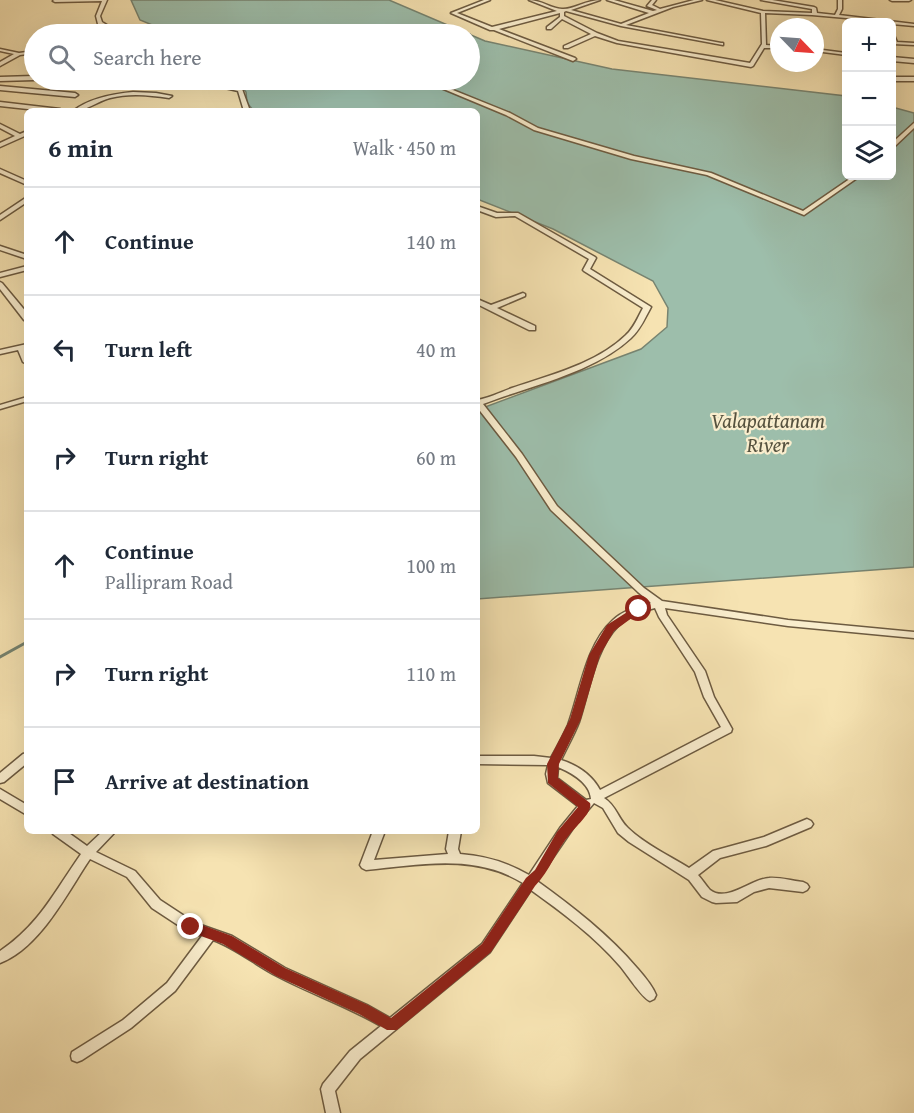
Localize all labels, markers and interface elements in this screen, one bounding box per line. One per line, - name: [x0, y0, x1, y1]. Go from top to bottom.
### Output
- north arrow: [770, 18, 824, 72]
- map controls: [842, 18, 896, 180]
- button: +: [842, 18, 896, 72]
- search box: [24, 24, 480, 90]
- icon: search: [45, 41, 78, 74]
- text: Search here: [93, 41, 202, 73]
- button: −: [842, 72, 896, 126]
- button: layers: [842, 126, 896, 180]
- text: 6 min: [48, 128, 113, 167]
- text: Walk · 450 m: [353, 133, 456, 162]
- icon: ahead: [48, 225, 81, 258]
- text: Continue: [105, 225, 194, 257]
- text: 140 m: [406, 227, 456, 256]
- icon: left: [48, 333, 81, 366]
- text: Turn left: [105, 333, 192, 365]
- text: 40 m: [416, 335, 456, 364]
- water label: Valapattanam River: [711, 405, 825, 460]
- icon: right: [48, 441, 81, 474]
- text: Turn right: [105, 441, 208, 473]
- text: 60 m: [416, 443, 456, 472]
- text: Continue: [105, 535, 194, 567]
- icon: ahead: [48, 549, 81, 582]
- text: 100 m: [406, 551, 456, 580]
- text: Pallipram Road: [105, 567, 233, 596]
- route start: [625, 595, 651, 621]
- icon: right: [48, 657, 81, 690]
- text: Turn right: [105, 657, 208, 689]
- text: 110 m: [406, 659, 456, 688]
- icon: arrive: [48, 765, 81, 798]
- text: Arrive at destination: [105, 765, 309, 797]
- route end: [177, 913, 203, 939]

